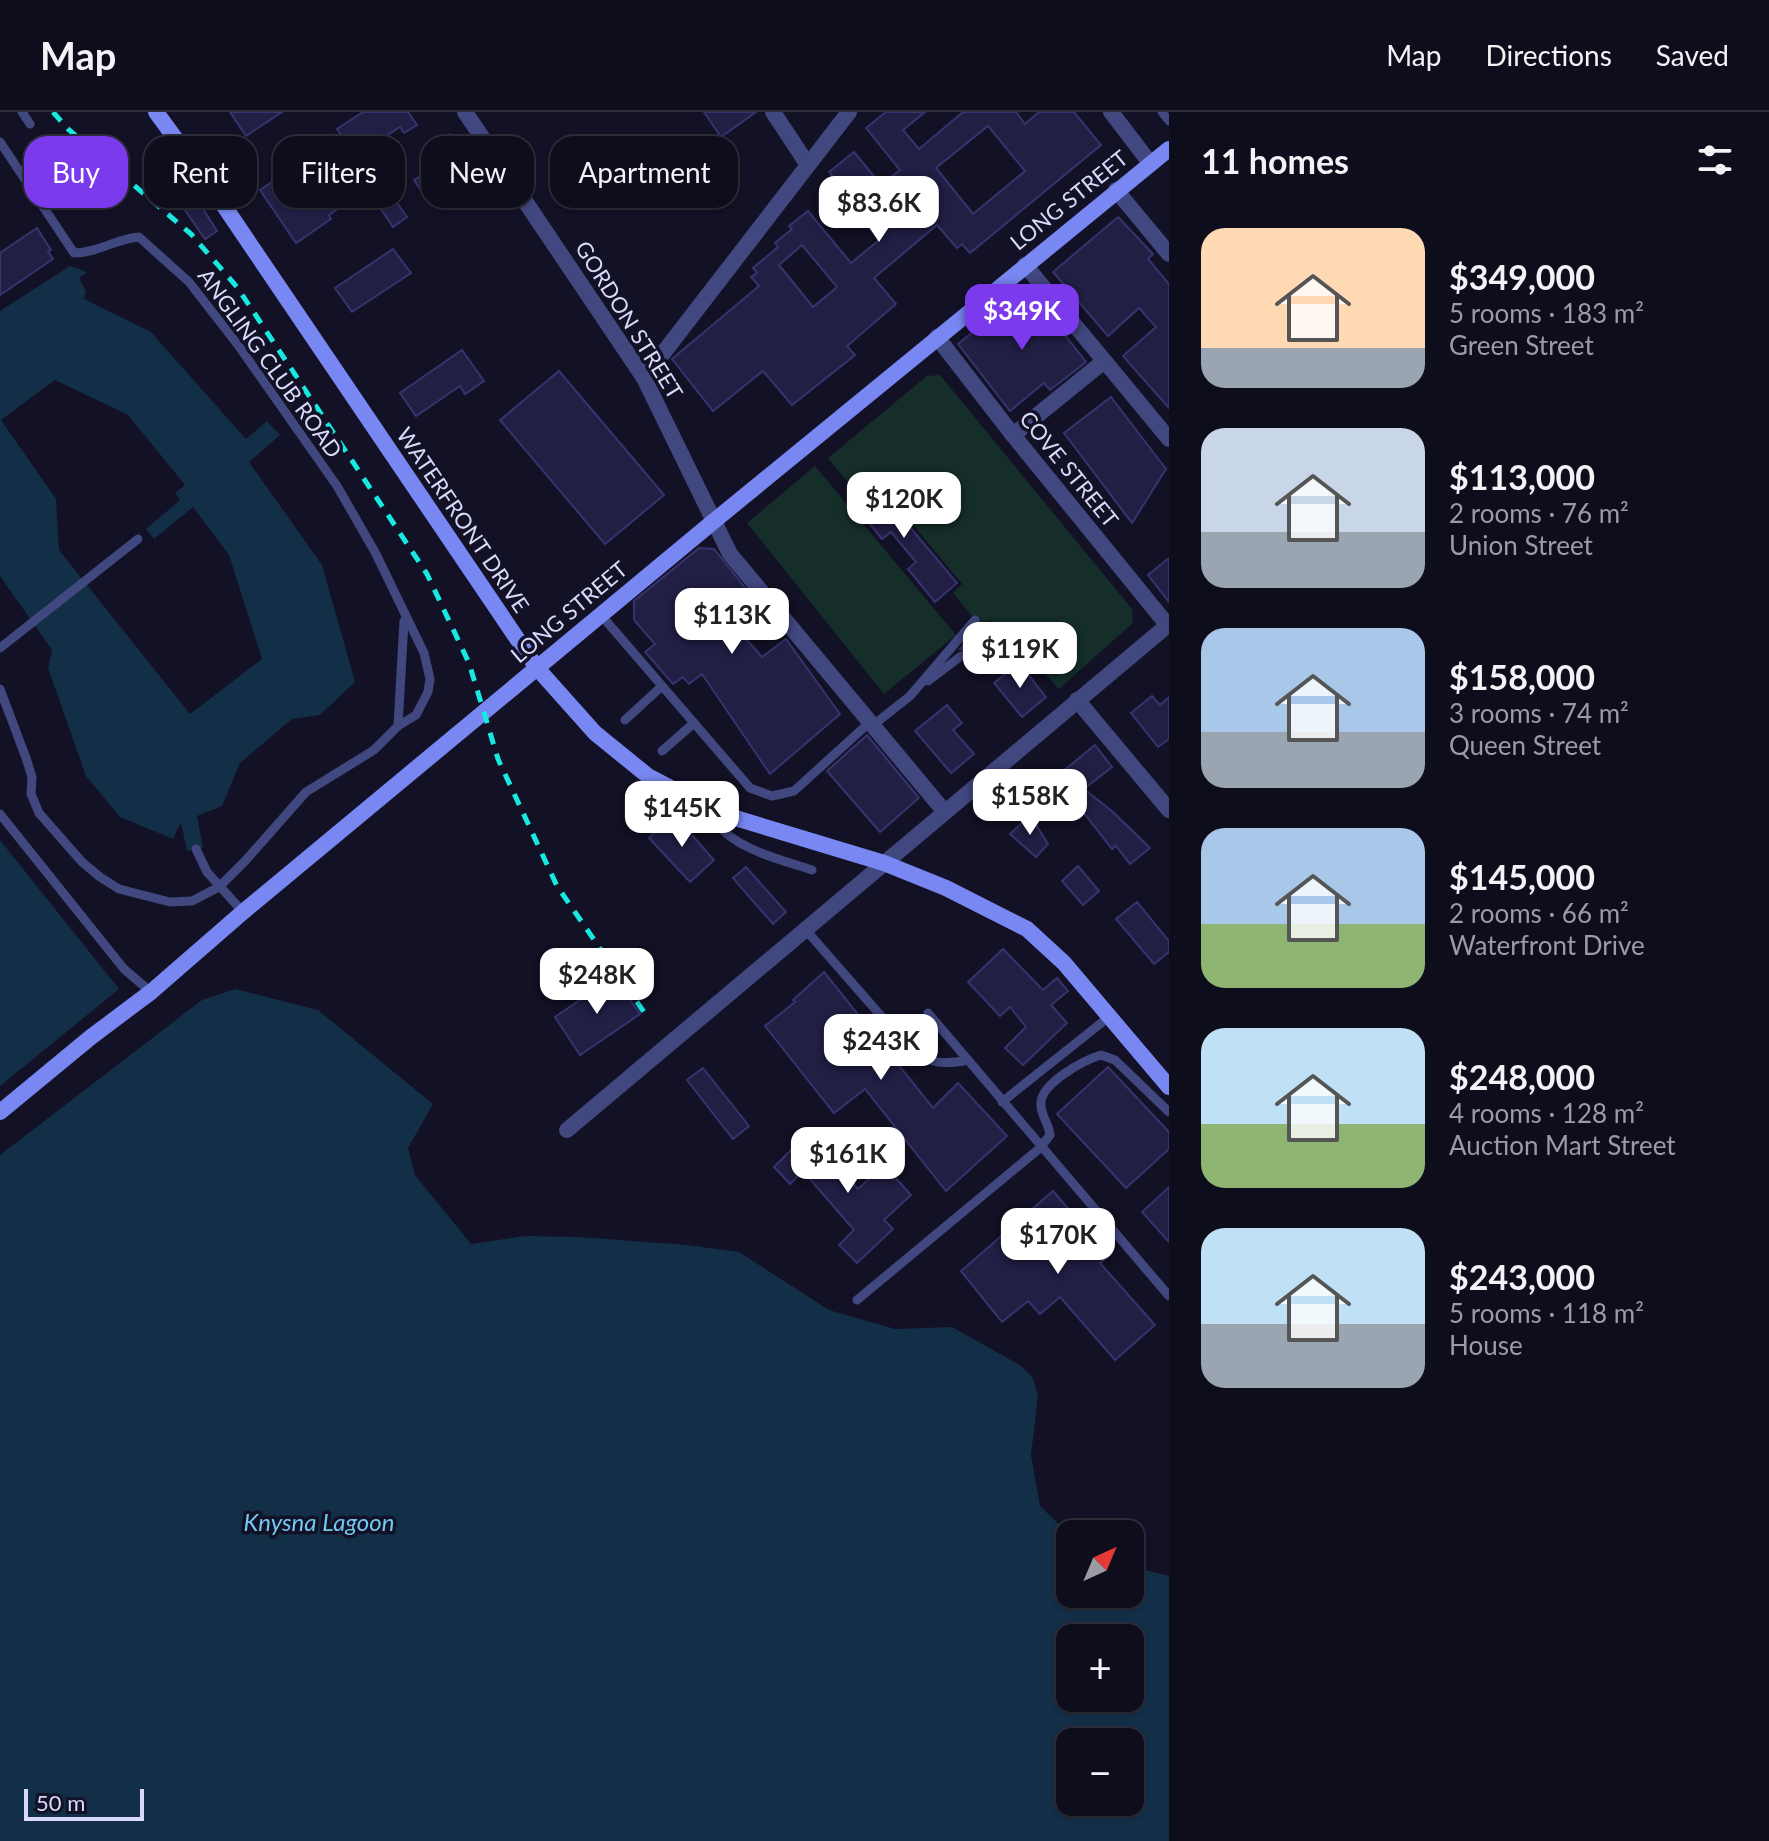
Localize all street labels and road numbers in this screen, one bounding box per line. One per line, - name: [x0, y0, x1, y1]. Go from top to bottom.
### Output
- street label: LONG STREET: [1004, 144, 1133, 255]
- street label: GORDON STREET: [570, 236, 689, 404]
- street label: ANGLING CLUB ROAD: [193, 263, 348, 463]
- street label: COVE STREET: [1014, 405, 1125, 532]
- street label: WATERFRONT DRIVE: [391, 422, 535, 617]
- street label: LONG STREET: [505, 555, 632, 668]

